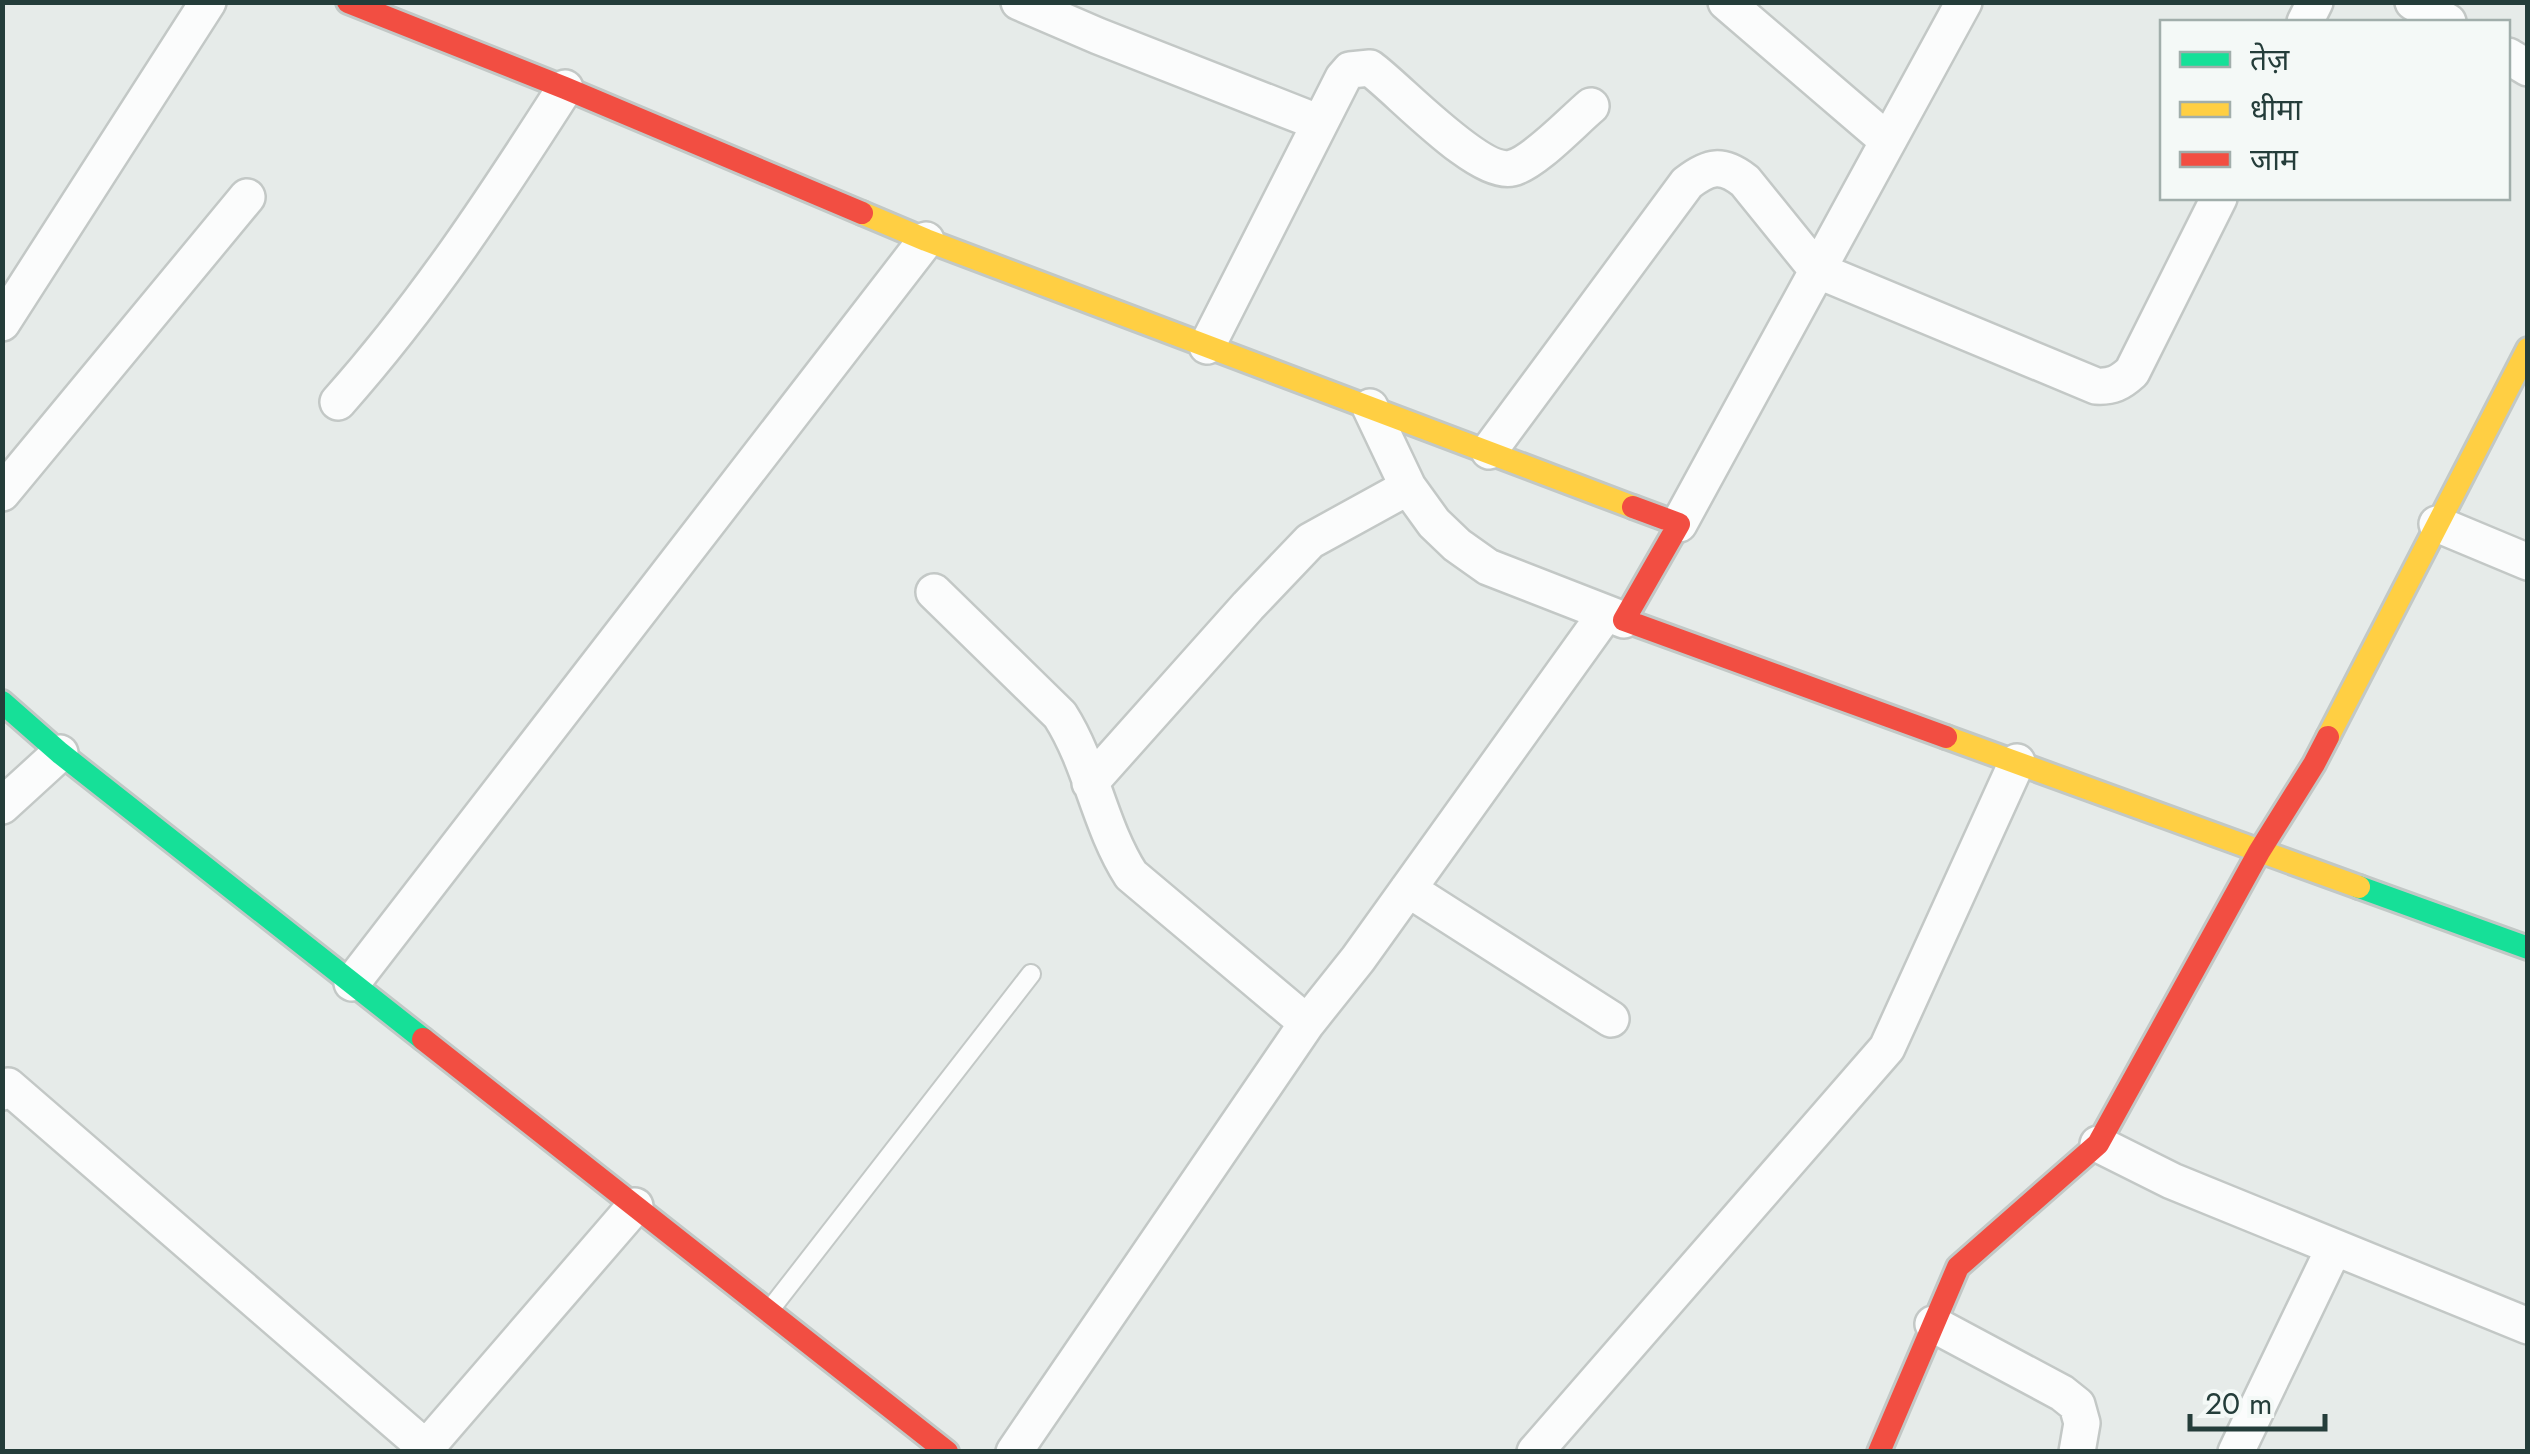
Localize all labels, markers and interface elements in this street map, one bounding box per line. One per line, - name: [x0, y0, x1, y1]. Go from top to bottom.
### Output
- legend: [2160, 20, 2510, 200]
- text: तेज़: [2250, 38, 2290, 81]
- text: धीमा: [2250, 88, 2303, 131]
- text: जाम: [2250, 138, 2299, 181]
- scale bar: [2190, 1369, 2325, 1431]
- text: 20 m: [2205, 1382, 2272, 1425]

